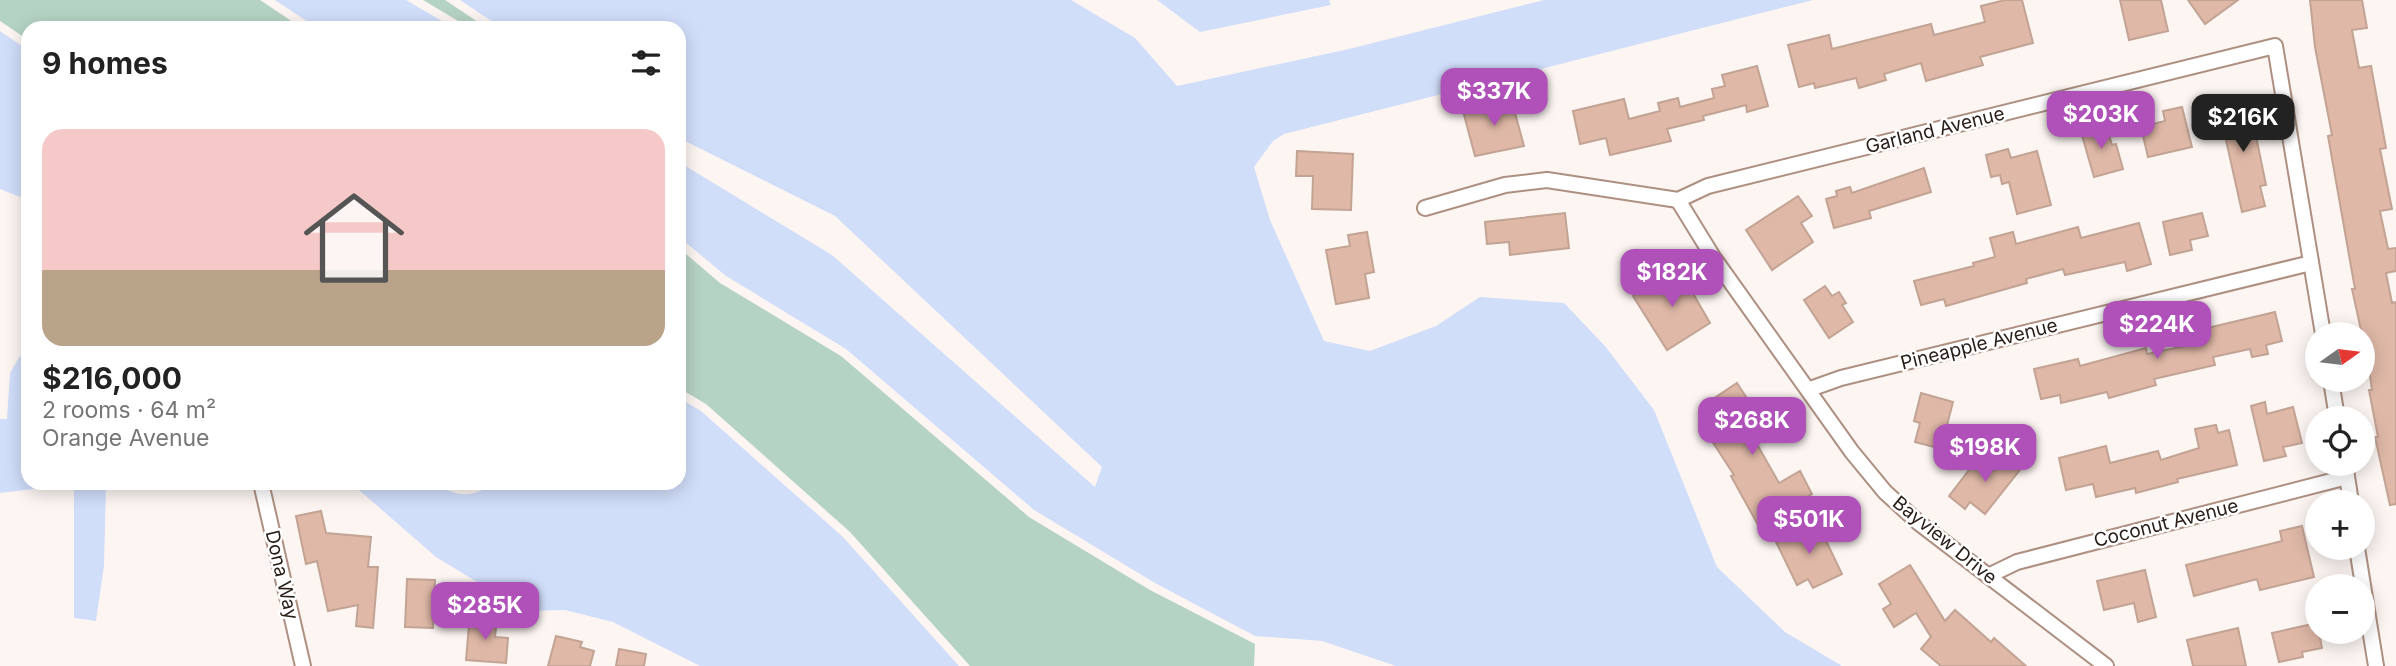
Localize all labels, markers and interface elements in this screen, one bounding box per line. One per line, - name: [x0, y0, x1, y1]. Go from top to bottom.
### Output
- icon: filters: [627, 44, 665, 82]
- text: 9 homes: [42, 45, 168, 81]
- pin: $337K: [1445, 68, 1543, 128]
- text: $337K: [1457, 77, 1531, 105]
- pin: $203K: [2052, 92, 2150, 151]
- pin: $216K: [2194, 94, 2292, 154]
- text: $203K: [2063, 100, 2139, 128]
- street label: Garland Avenue: [1863, 102, 2007, 158]
- text: $216K: [2208, 103, 2278, 131]
- icon: home: [291, 175, 417, 301]
- pin: $182K: [1623, 250, 1721, 309]
- text: $182K: [1637, 258, 1707, 286]
- pin: $224K: [2108, 302, 2206, 361]
- text: $224K: [2119, 310, 2195, 338]
- street label: Pineapple Avenue: [1898, 313, 2060, 375]
- north arrow: [2305, 322, 2375, 392]
- map controls: [2305, 322, 2375, 644]
- text: $216,000: [42, 360, 182, 396]
- text: 2 rooms · 64 m²: [42, 396, 216, 424]
- pin: $268K: [1703, 398, 1801, 457]
- text: $268K: [1714, 406, 1790, 434]
- button: locate: [2305, 406, 2375, 476]
- text: Orange Avenue: [42, 424, 210, 452]
- pin: $198K: [1936, 424, 2034, 484]
- text: $198K: [1949, 433, 2021, 461]
- button: +: [2305, 490, 2375, 560]
- street label: Bayview Drive: [1888, 491, 2002, 589]
- street label: Coconut Avenue: [2091, 494, 2241, 552]
- pin: $501K: [1760, 496, 1858, 556]
- text: $501K: [1773, 505, 1845, 533]
- street label: Dona Way: [261, 528, 304, 622]
- button: −: [2305, 574, 2375, 644]
- pin: $285K: [436, 582, 534, 642]
- text: $285K: [447, 591, 523, 619]

